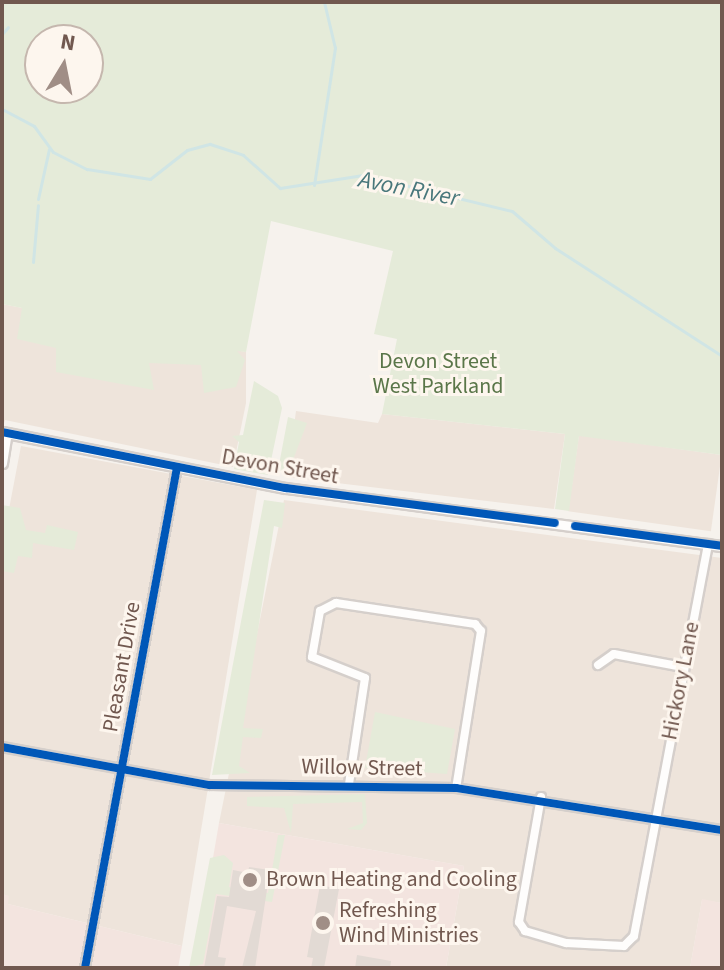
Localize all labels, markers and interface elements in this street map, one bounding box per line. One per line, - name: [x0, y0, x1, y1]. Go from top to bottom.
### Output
- north arrow: [24, 24, 104, 104]
- text: N: [58, 25, 78, 59]
- water label: Avon River: [356, 165, 462, 213]
- park label: Devon Street West Parkland: [373, 348, 503, 400]
- street label: Devon Street: [219, 444, 341, 490]
- street label: Pleasant Drive: [98, 600, 146, 734]
- street label: Hickory Lane: [657, 620, 705, 742]
- street label: Willow Street: [301, 754, 423, 782]
- place label: Brown Heating and Cooling: [266, 867, 517, 893]
- marker: Brown Heating and Cooling: [241, 871, 259, 889]
- place label: Refreshing Wind Ministries: [339, 897, 479, 948]
- marker: Refreshing Wind Ministries: [314, 914, 332, 932]

